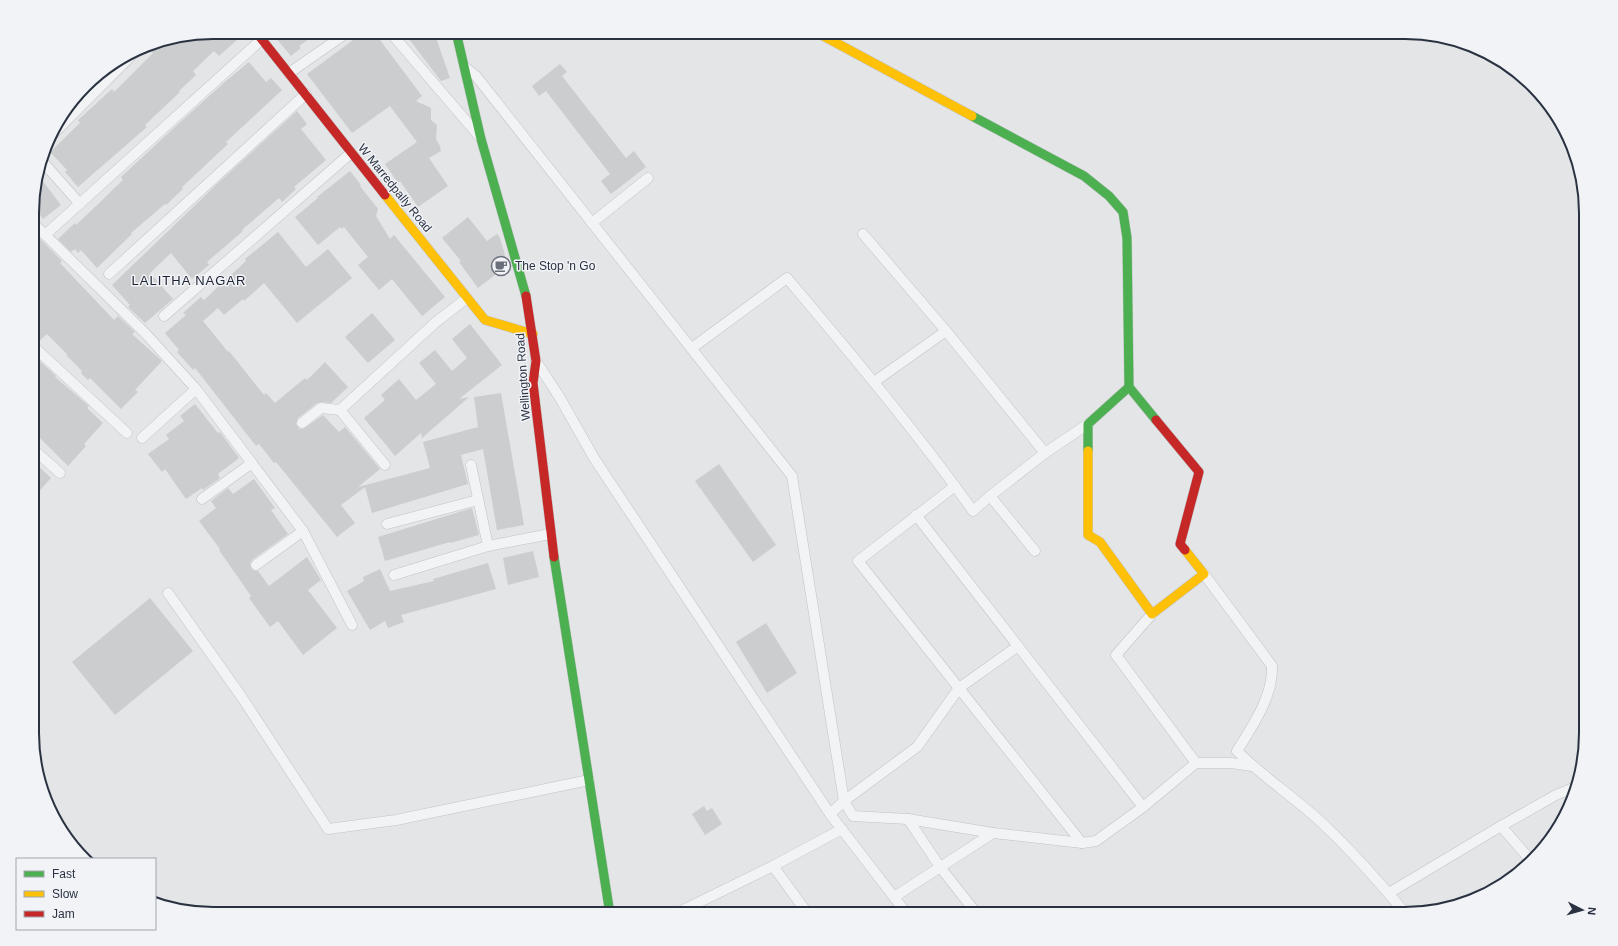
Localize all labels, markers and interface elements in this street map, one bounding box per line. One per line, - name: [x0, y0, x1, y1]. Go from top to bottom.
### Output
- street label: W Marredpally Road: [355, 141, 435, 235]
- cafe icon: The Stop 'n Go: [490, 255, 512, 277]
- place label: The Stop 'n Go: [515, 259, 596, 273]
- district label: LALITHA NAGAR: [132, 273, 246, 288]
- street label: Wellington Road: [513, 333, 533, 421]
- legend: [16, 858, 156, 930]
- text: Fast: [52, 867, 76, 881]
- text: Slow: [52, 887, 78, 901]
- north arrow: [1562, 890, 1602, 930]
- text: N: [1586, 906, 1598, 916]
- text: Jam: [52, 907, 75, 921]

